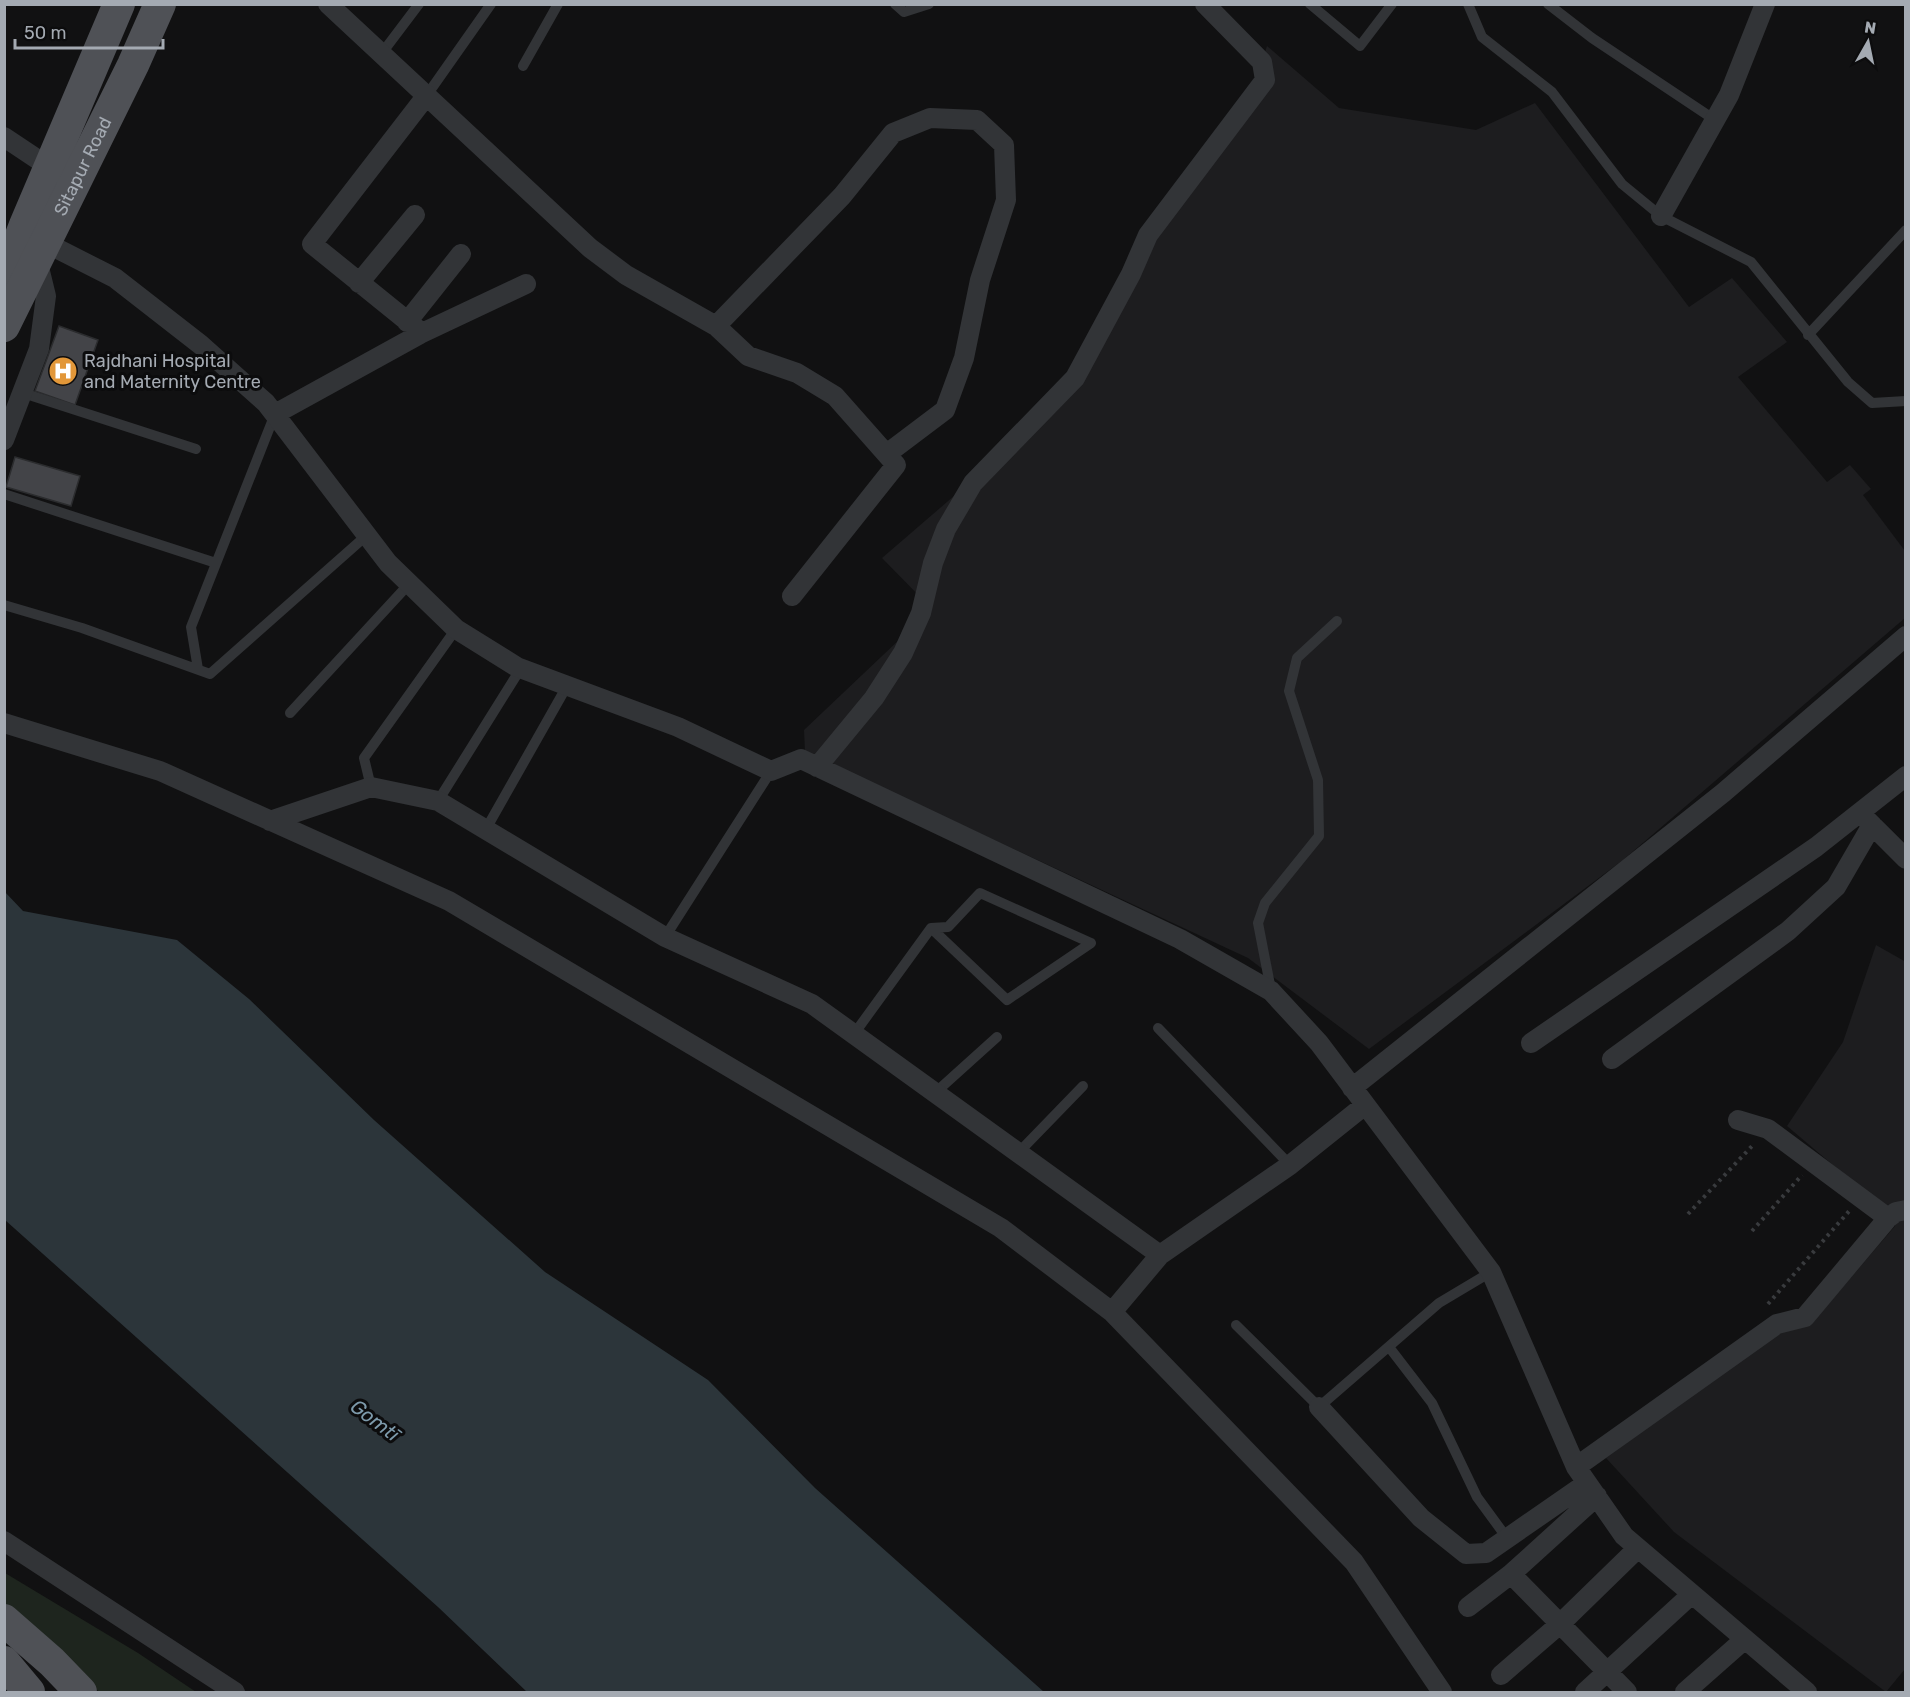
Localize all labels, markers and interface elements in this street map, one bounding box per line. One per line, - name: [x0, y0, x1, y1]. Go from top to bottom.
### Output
- scale bar: [15, 12, 164, 50]
- north arrow: [1838, 12, 1898, 72]
- text: N: [1863, 17, 1877, 38]
- text: 50 m: [24, 22, 67, 44]
- street label: Sitapur Road: [49, 113, 117, 220]
- place label: Rajdhani Hospital and Maternity Centre: [84, 350, 261, 393]
- hospital icon: Rajdhani Hospital and Maternity Centre: [47, 355, 79, 387]
- water label: Gomtī: [346, 1394, 406, 1447]

